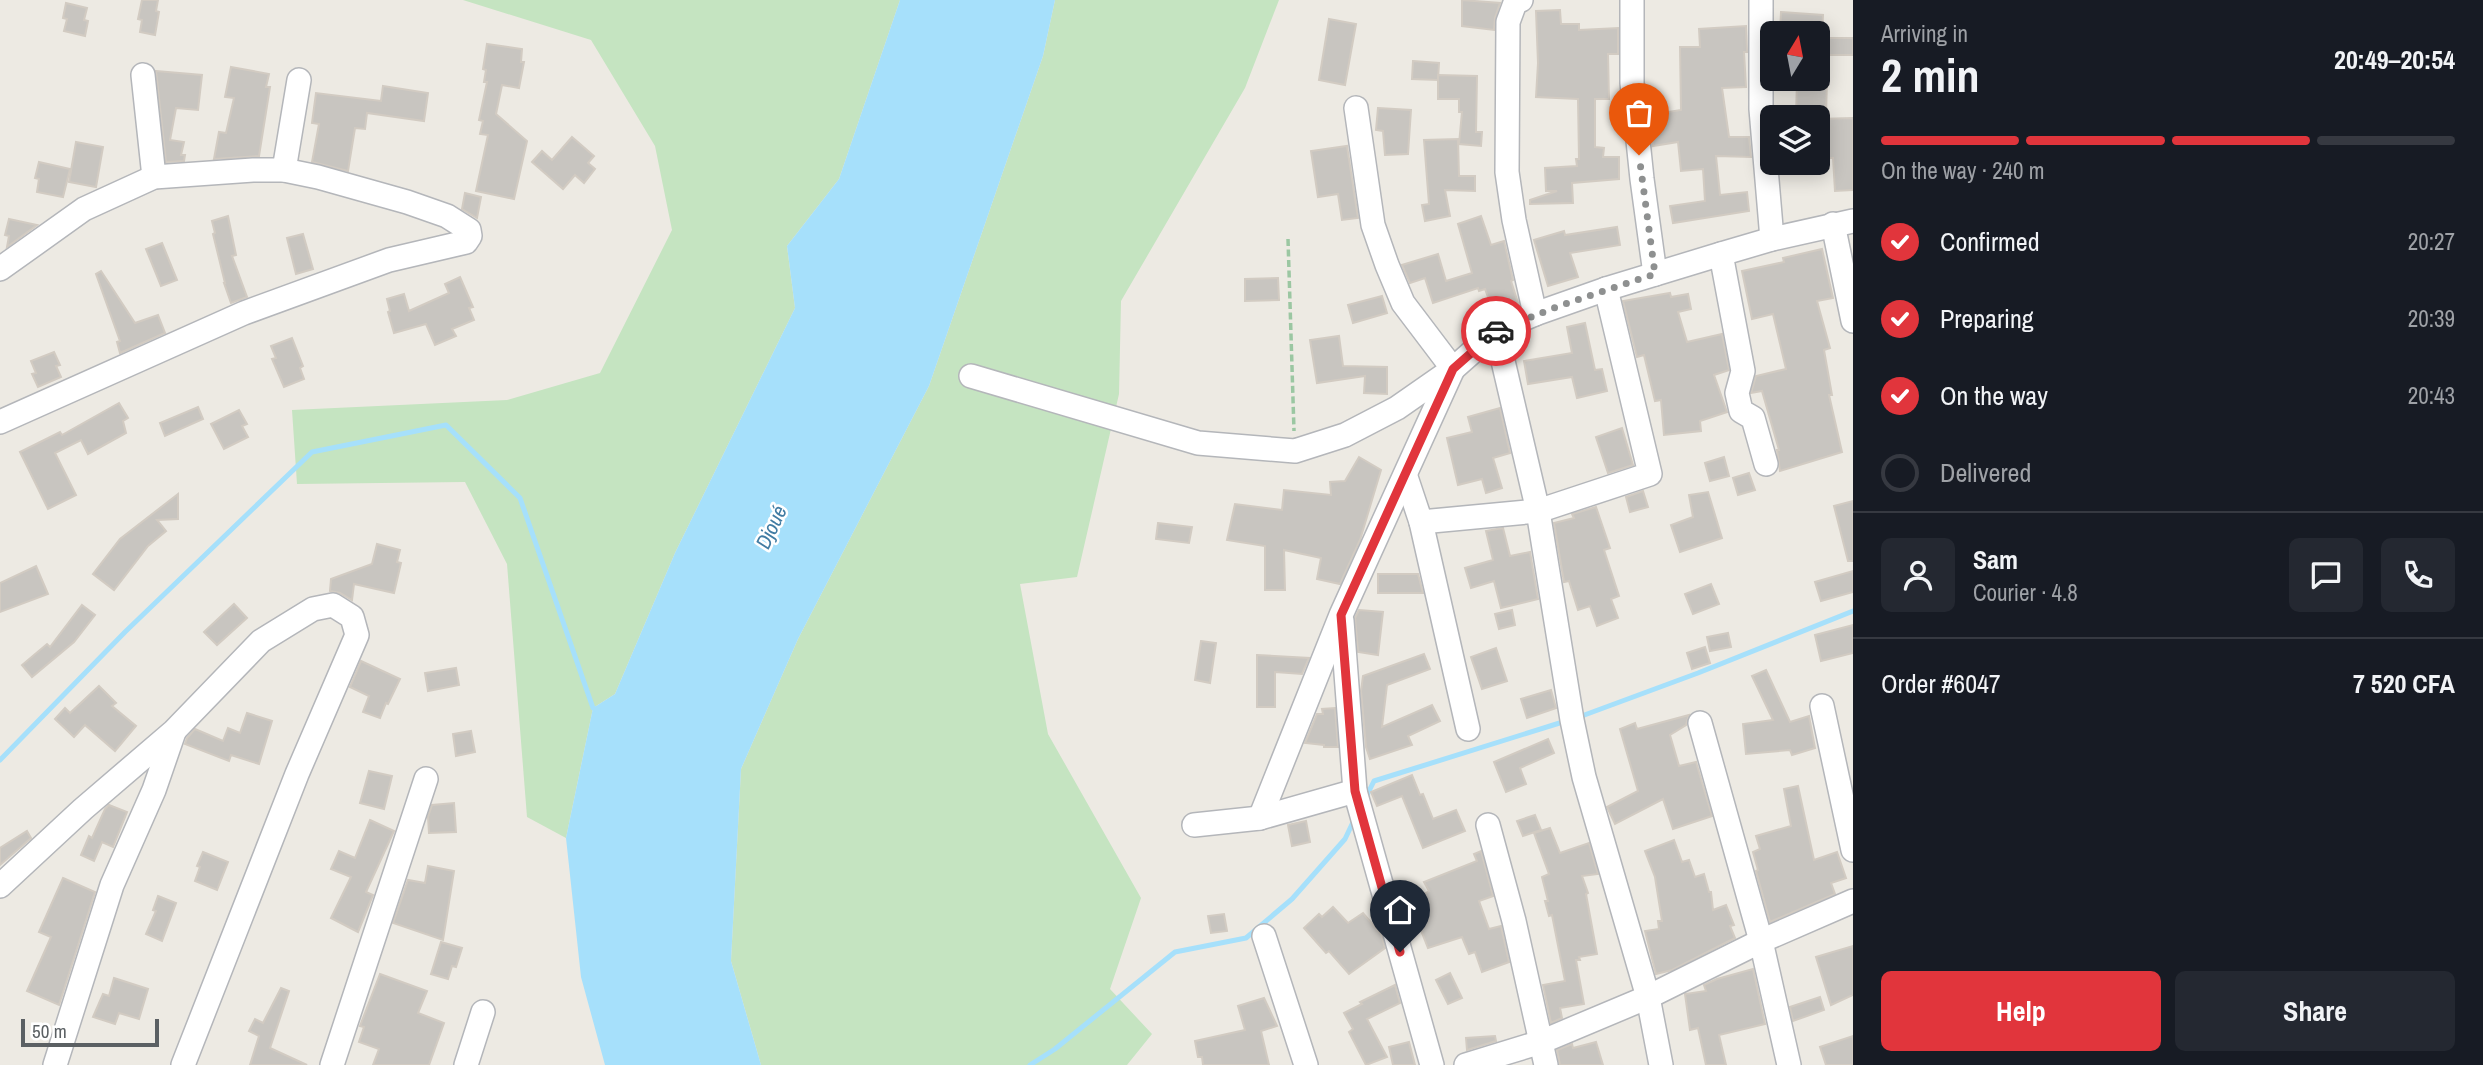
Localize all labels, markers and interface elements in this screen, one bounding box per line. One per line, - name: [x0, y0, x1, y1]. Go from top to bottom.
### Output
- text: Arriving in: [1881, 18, 1968, 49]
- north arrow: [1760, 21, 1830, 91]
- map controls: [1760, 21, 1830, 175]
- text: 20:49–20:54: [2334, 42, 2455, 77]
- text: 2 min: [1881, 44, 1980, 106]
- pin: [1609, 83, 1669, 155]
- icon: bag: [1620, 94, 1658, 132]
- button: layers: [1760, 105, 1830, 175]
- text: On the way · 240 m: [1881, 155, 2045, 186]
- icon: check: [1881, 223, 1919, 261]
- text: Confirmed: [1940, 224, 2040, 259]
- text: 20:27: [2408, 226, 2455, 257]
- courier: [1461, 296, 1531, 366]
- icon: check: [1881, 300, 1919, 338]
- text: Preparing: [1940, 301, 2034, 336]
- text: 20:39: [2408, 303, 2455, 334]
- icon: car: [1477, 312, 1515, 350]
- icon: check: [1881, 377, 1919, 415]
- text: On the way: [1940, 378, 2048, 413]
- text: 20:43: [2408, 380, 2455, 411]
- text: Delivered: [1940, 455, 2031, 490]
- water label: Djoué: [748, 500, 794, 554]
- button: person: [1881, 538, 1955, 612]
- button: chat: [2289, 538, 2363, 612]
- button: phone: [2381, 538, 2455, 612]
- text: Sam: [1973, 542, 2018, 577]
- text: Courier · 4.8: [1973, 577, 2078, 608]
- text: Order #6047: [1881, 666, 2001, 701]
- text: 7 520 CFA: [2353, 666, 2455, 701]
- pin: [1370, 880, 1430, 952]
- icon: home: [1381, 891, 1419, 929]
- button: Help: [1881, 971, 2161, 1051]
- button: Share: [2175, 971, 2455, 1051]
- scale bar: [21, 1016, 159, 1048]
- text: 50 m: [32, 1018, 67, 1044]

